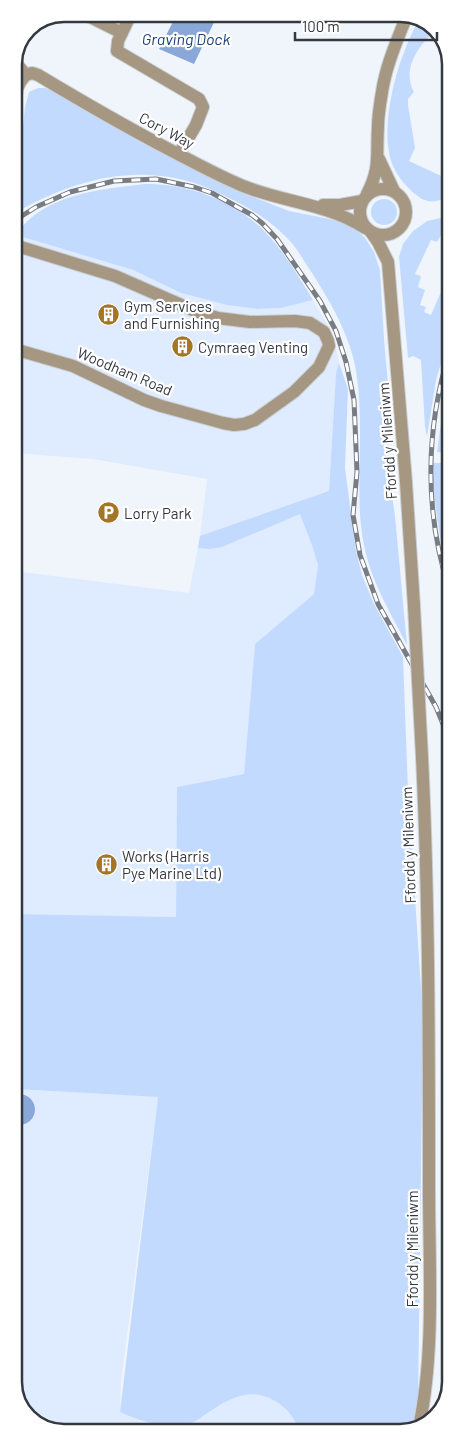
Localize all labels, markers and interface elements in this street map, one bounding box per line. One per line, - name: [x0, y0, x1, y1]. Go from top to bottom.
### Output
- scale bar: [295, 10, 438, 42]
- text: 100 m: [302, 17, 340, 35]
- water label: Graving Dock: [142, 29, 230, 48]
- street label: Cory Way: [136, 108, 198, 152]
- place label: Gym Services and Furnishing: [124, 297, 220, 332]
- building icon: Gym Services and Furnishing: [96, 303, 120, 327]
- building icon: Cymraeg Venting: [170, 335, 194, 359]
- place label: Cymraeg Venting: [198, 338, 308, 356]
- street label: Woodham Road: [75, 343, 175, 399]
- street label: Ffordd y Mileniwm: [374, 382, 400, 500]
- parking icon: Lorry Park: [96, 501, 120, 525]
- place label: Lorry Park: [124, 504, 192, 522]
- street label: Ffordd y Mileniwm: [397, 786, 419, 904]
- place label: Works (Harris Pye Marine Ltd): [122, 847, 221, 882]
- building icon: Works (Harris Pye Marine Ltd): [94, 853, 118, 877]
- street label: Ffordd y Mileniwm: [403, 1190, 421, 1308]

